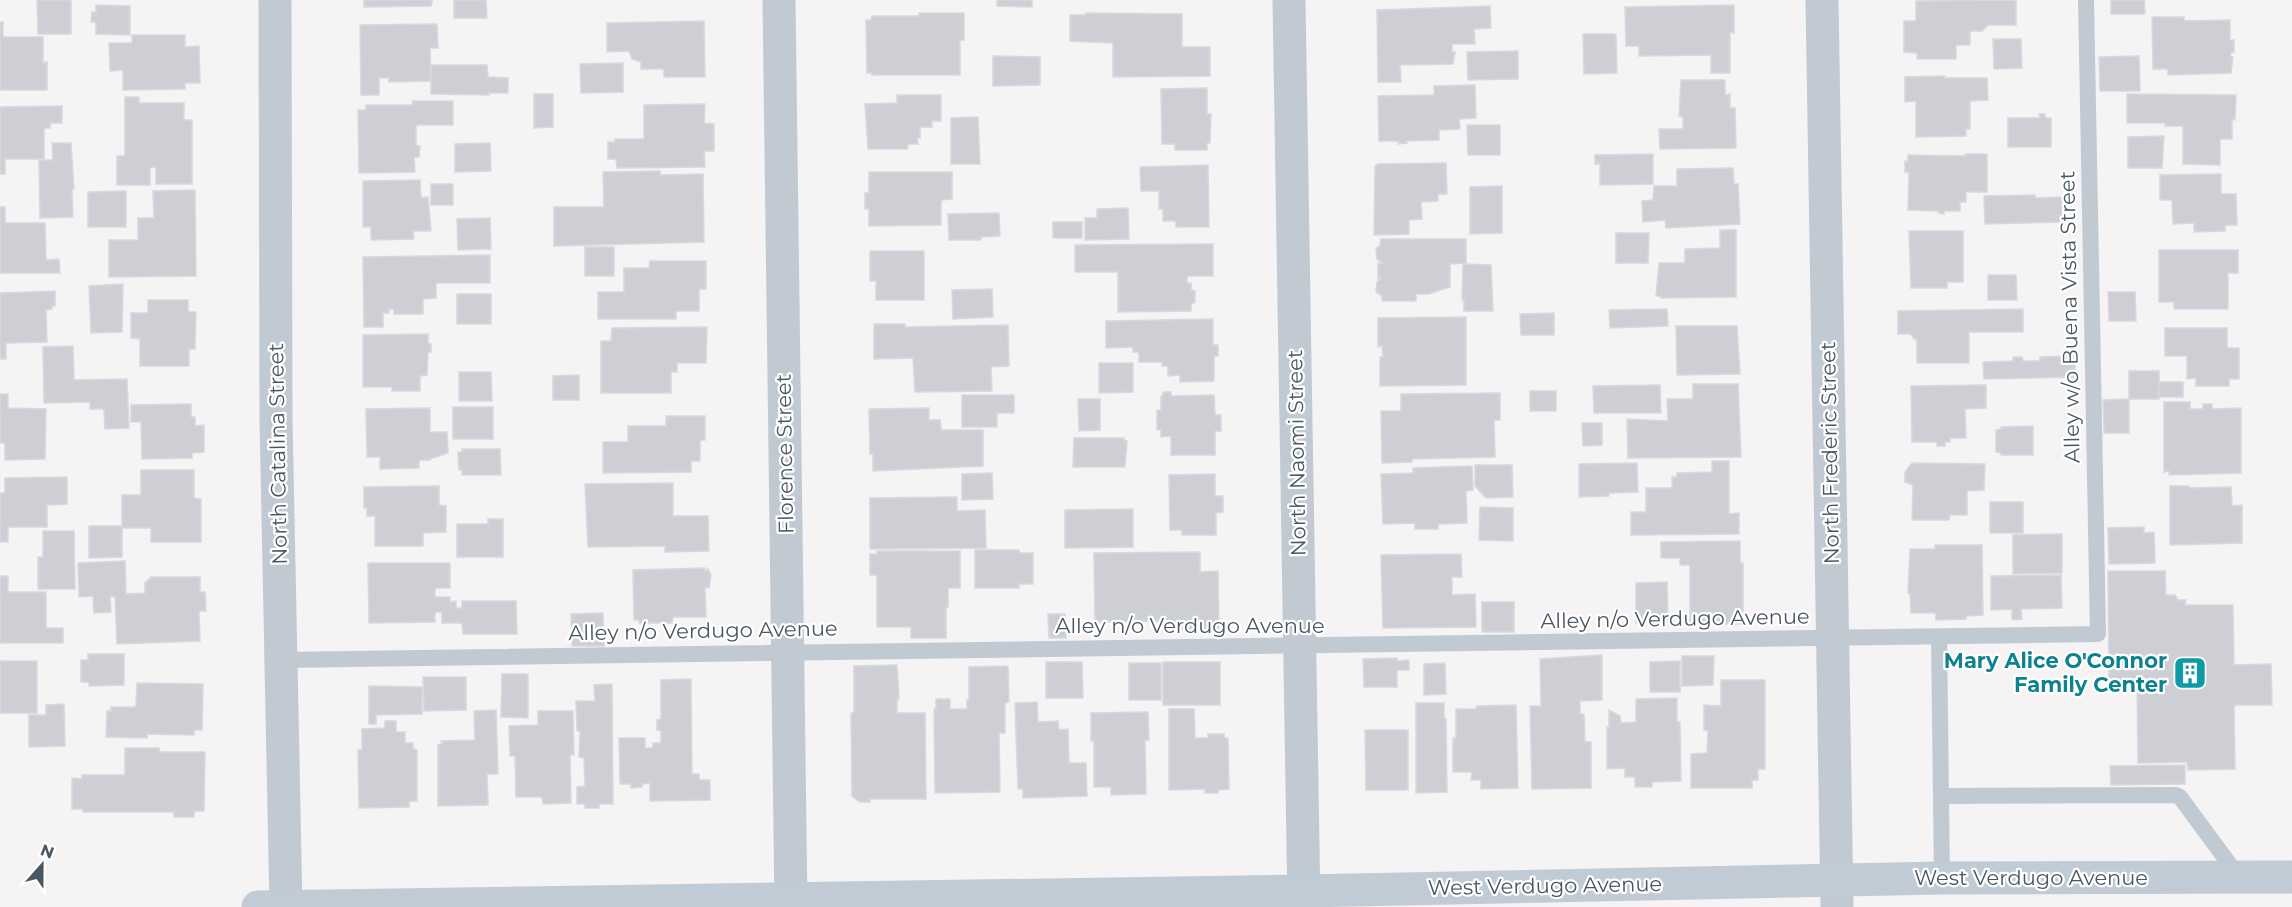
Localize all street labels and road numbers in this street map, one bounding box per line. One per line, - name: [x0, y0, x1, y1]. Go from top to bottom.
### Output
- street label: Alley w/o Buena Vista Street: [2054, 171, 2085, 463]
- street label: North Frederic Street: [1815, 341, 1844, 565]
- street label: North Catalina Street: [263, 343, 292, 565]
- street label: North Naomi Street: [1282, 349, 1311, 557]
- street label: Florence Street: [771, 374, 798, 534]
- street label: Alley n/o Verdugo Avenue: [1540, 604, 1810, 633]
- street label: Alley n/o Verdugo Avenue: [1055, 613, 1325, 638]
- street label: Alley n/o Verdugo Avenue: [568, 616, 838, 645]
- street label: West Verdugo Avenue: [1914, 865, 2148, 890]
- street label: West Verdugo Avenue: [1428, 871, 1662, 900]

